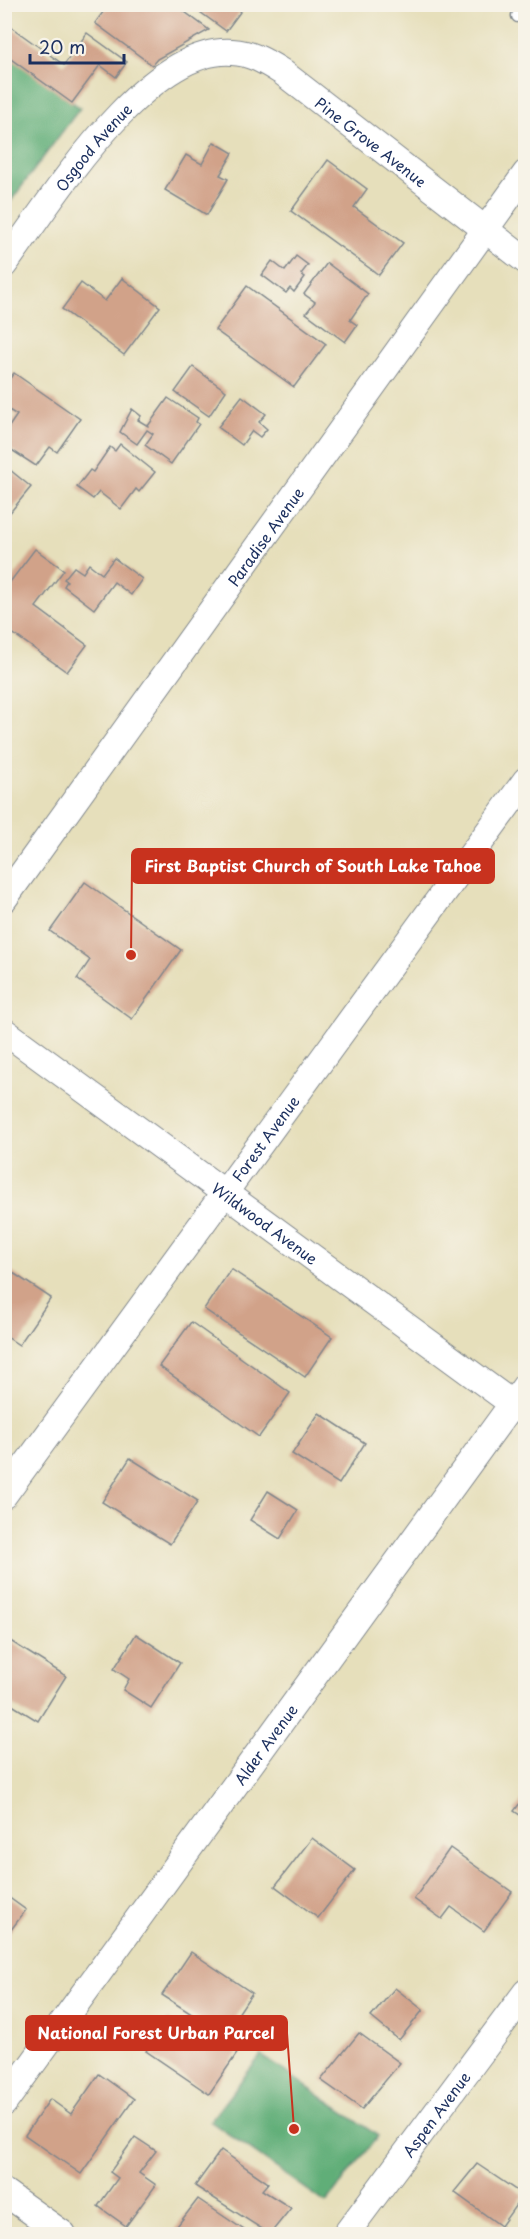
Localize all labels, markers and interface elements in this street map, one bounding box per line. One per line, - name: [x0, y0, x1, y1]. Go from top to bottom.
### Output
- scale bar: [30, 27, 124, 65]
- text: 20 m: [39, 33, 85, 60]
- street label: Pine Grove Avenue: [311, 91, 432, 192]
- street label: Osgood Avenue: [49, 97, 137, 196]
- street label: Paradise Avenue: [221, 482, 309, 590]
- callout: First Baptist Church of South Lake Tahoe: [132, 849, 494, 883]
- text: First Baptist Church of South Lake Tahoe: [144, 853, 482, 877]
- street label: Forest Avenue: [225, 1090, 304, 1186]
- street label: Wildwood Avenue: [208, 1176, 323, 1269]
- street label: Alder Avenue: [228, 1699, 302, 1789]
- callout: National Forest Urban Parcel: [26, 2016, 287, 2050]
- text: National Forest Urban Parcel: [37, 2020, 275, 2044]
- street label: Aspen Avenue: [396, 2066, 475, 2161]

